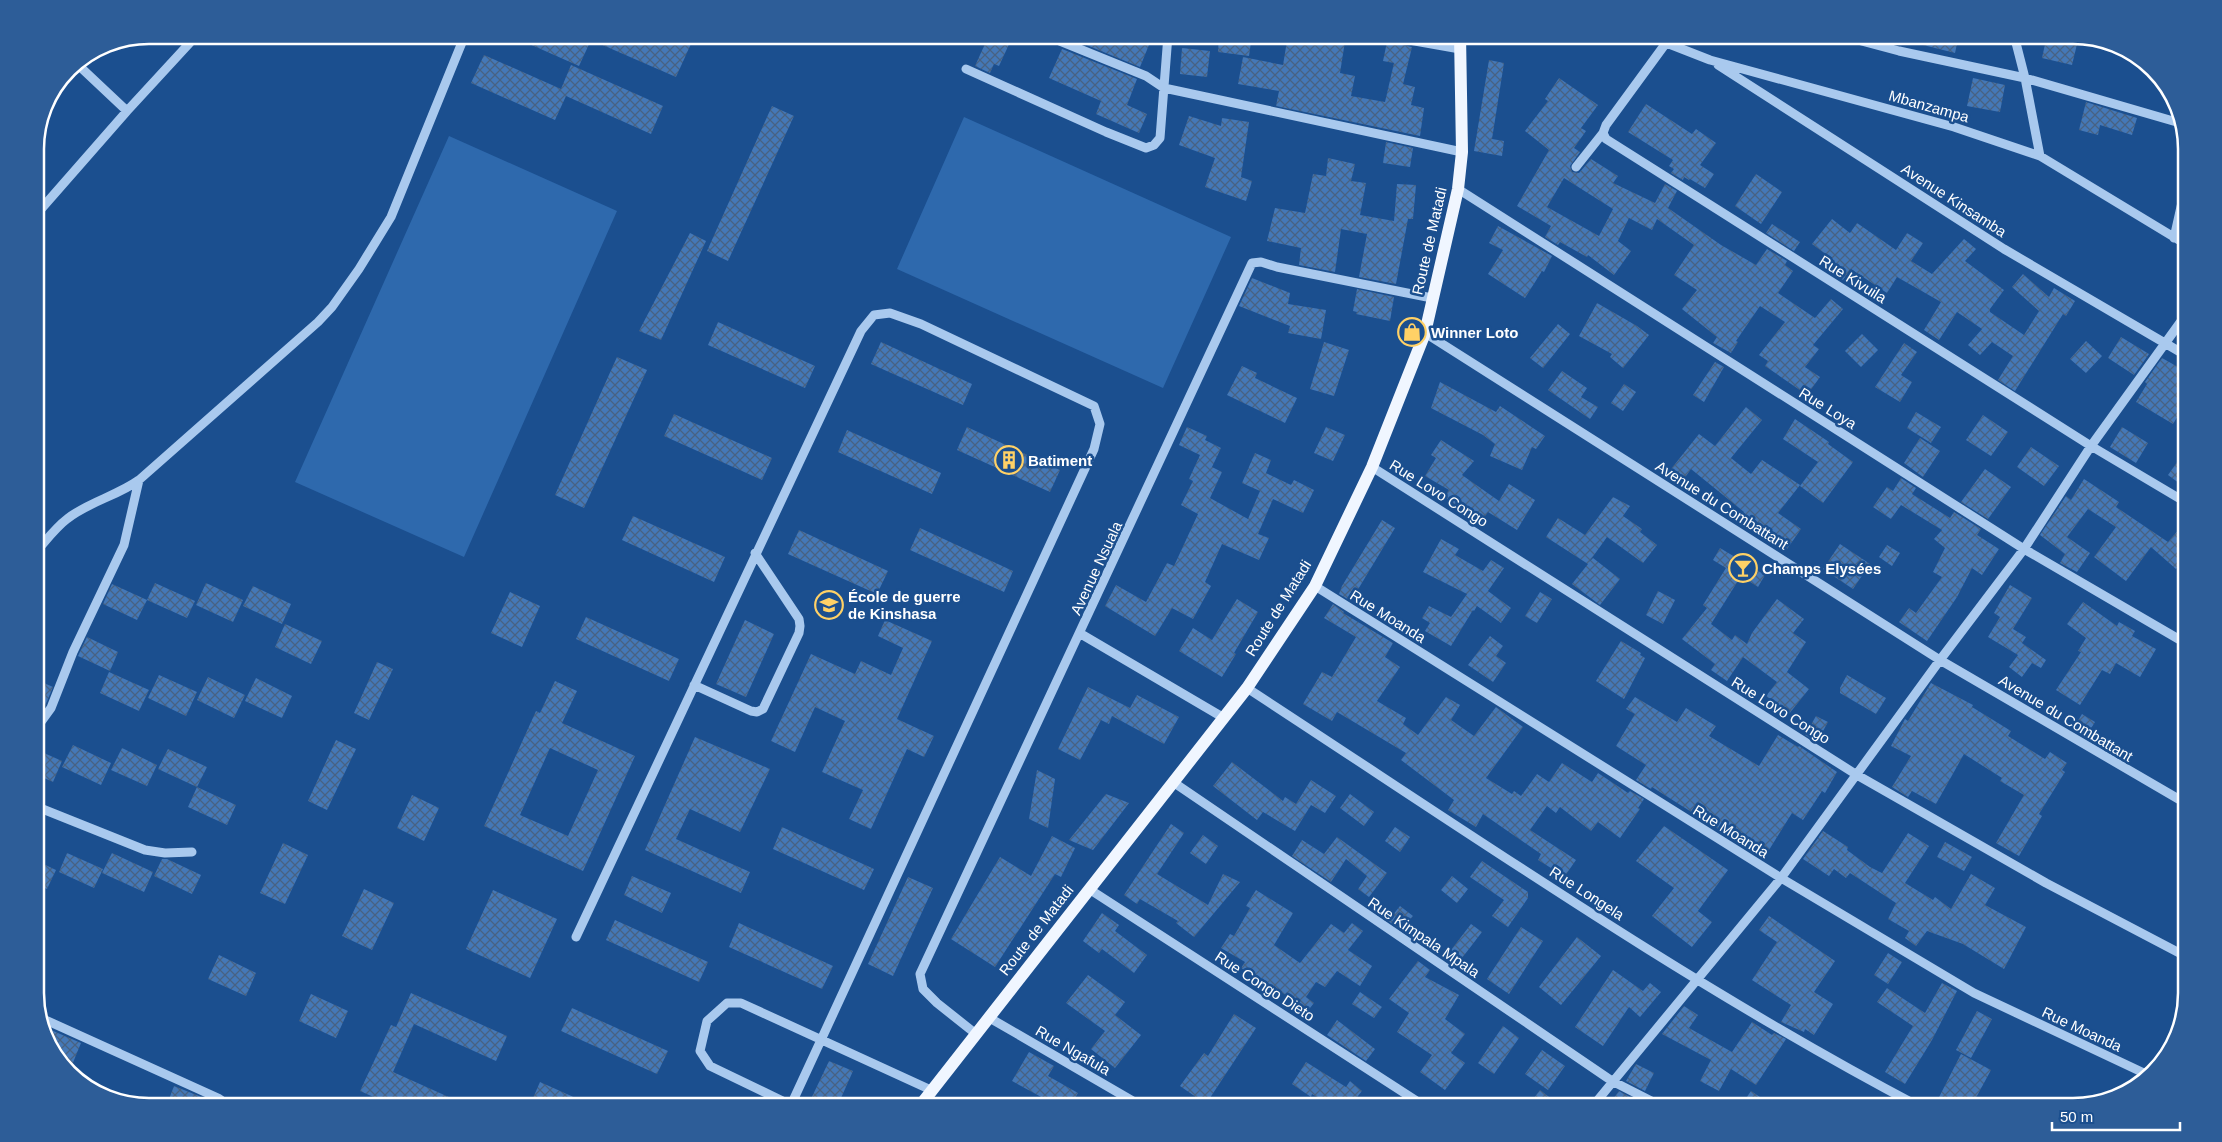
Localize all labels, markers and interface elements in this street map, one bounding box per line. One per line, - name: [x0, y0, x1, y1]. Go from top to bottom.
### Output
- street label: Mbanzampa: [1887, 86, 1972, 126]
- street label: Avenue Kinsamba: [1898, 160, 2010, 241]
- street label: Route de Matadi: [1408, 185, 1450, 297]
- street label: Rue Kivuila: [1816, 252, 1890, 307]
- shop icon: Winner Loto: [1397, 317, 1427, 347]
- place label: Winner Loto: [1431, 324, 1518, 341]
- street label: Rue Loya: [1796, 384, 1860, 433]
- building icon: Batiment: [994, 445, 1024, 475]
- place label: Batiment: [1028, 452, 1092, 469]
- street label: Rue Lovo Congo: [1387, 456, 1491, 530]
- street label: Avenue du Combattant: [1653, 457, 1792, 553]
- street label: Avenue Nsuala: [1067, 518, 1125, 618]
- bar icon: Champs Elysées: [1728, 553, 1758, 583]
- street label: Route de Matadi: [1242, 557, 1314, 659]
- place label: Champs Elysées: [1762, 560, 1881, 577]
- street label: Rue Moanda: [1347, 586, 1429, 646]
- place label: École de guerre de Kinshasa: [848, 588, 961, 622]
- school or university icon: École de guerre de Kinshasa: [814, 590, 844, 620]
- street label: Avenue du Combattant: [1996, 671, 2137, 765]
- street label: Rue Lovo Congo: [1729, 673, 1833, 747]
- street label: Rue Moanda: [1690, 801, 1772, 861]
- street label: Rue Longela: [1547, 863, 1628, 924]
- street label: Route de Matadi: [995, 881, 1077, 979]
- street label: Rue Kimpala Mpala: [1365, 893, 1484, 981]
- street label: Rue Congo Dieto: [1212, 948, 1318, 1024]
- street label: Rue Moanda: [2039, 1003, 2125, 1055]
- street label: Rue Ngafula: [1033, 1022, 1114, 1079]
- scale bar: [2052, 1100, 2180, 1132]
- text: 50 m: [2060, 1108, 2093, 1125]

